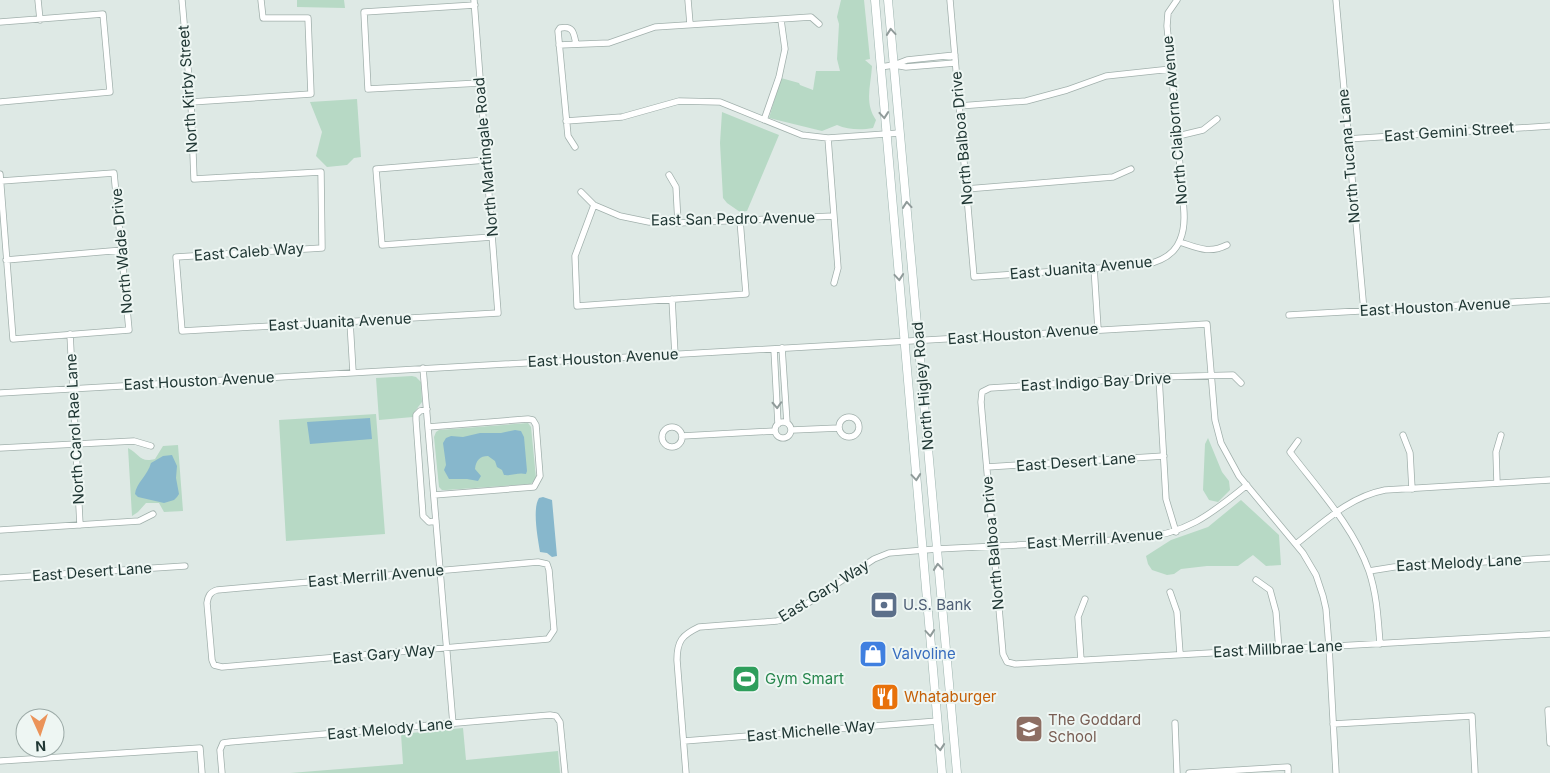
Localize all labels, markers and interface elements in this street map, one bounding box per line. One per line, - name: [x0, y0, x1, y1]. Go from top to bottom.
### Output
- street label: North Kirby Street: [174, 25, 201, 153]
- one-way arrow: [886, 28, 897, 36]
- street label: North Claiborne Avenue: [1158, 35, 1191, 205]
- street label: North Balboa Drive: [946, 70, 977, 206]
- street label: North Martingale Road: [469, 77, 502, 237]
- street label: North Tucana Lane: [1333, 88, 1364, 224]
- one-way arrow: [879, 112, 890, 120]
- street label: East Gemini Street: [1383, 117, 1515, 146]
- street label: North Wade Drive: [107, 187, 136, 315]
- one-way arrow: [901, 201, 912, 209]
- street label: East San Pedro Avenue: [651, 208, 815, 229]
- street label: East Caleb Way: [193, 238, 305, 265]
- street label: East Juanita Avenue: [1009, 252, 1153, 283]
- one-way arrow: [893, 273, 904, 281]
- street label: East Houston Avenue: [1359, 293, 1511, 320]
- street label: East Juanita Avenue: [268, 308, 412, 335]
- street label: East Houston Avenue: [947, 319, 1099, 348]
- street label: North Higley Road: [907, 321, 938, 451]
- street label: East Houston Avenue: [527, 344, 679, 371]
- street label: North Carol Rae Lane: [61, 353, 88, 505]
- street label: East Houston Avenue: [123, 367, 275, 394]
- street label: East Indigo Bay Drive: [1020, 368, 1172, 395]
- one-way arrow: [771, 401, 782, 409]
- street label: East Desert Lane: [1015, 448, 1137, 475]
- one-way arrow: [911, 474, 922, 482]
- street label: North Balboa Drive: [977, 475, 1008, 611]
- street label: East Merrill Avenue: [1026, 524, 1164, 553]
- street label: East Melody Lane: [1396, 550, 1522, 575]
- street label: East Gary Way: [775, 555, 873, 626]
- street label: East Desert Lane: [31, 558, 153, 585]
- street label: East Merrill Avenue: [307, 560, 445, 591]
- one-way arrow: [933, 562, 944, 570]
- bank icon: U.S. Bank: [869, 590, 899, 620]
- place label: U.S. Bank: [903, 595, 972, 614]
- one-way arrow: [924, 630, 935, 638]
- street label: East Millbrae Lane: [1213, 636, 1343, 661]
- street label: East Gary Way: [332, 639, 437, 667]
- shop icon: Valvoline: [858, 639, 888, 669]
- place label: Valvoline: [892, 644, 956, 663]
- sports icon: Gym Smart: [731, 664, 761, 694]
- place label: Gym Smart: [765, 669, 844, 688]
- restaurant icon: Whataburger: [870, 682, 900, 712]
- place label: Whataburger: [904, 687, 997, 706]
- north arrow: [15, 708, 65, 758]
- place label: The Goddard School: [1048, 710, 1141, 746]
- street label: East Melody Lane: [326, 714, 453, 743]
- school or university icon: The Goddard School: [1014, 714, 1044, 744]
- street label: East Michelle Way: [746, 715, 876, 746]
- text: N: [35, 738, 46, 755]
- one-way arrow: [934, 743, 945, 751]

